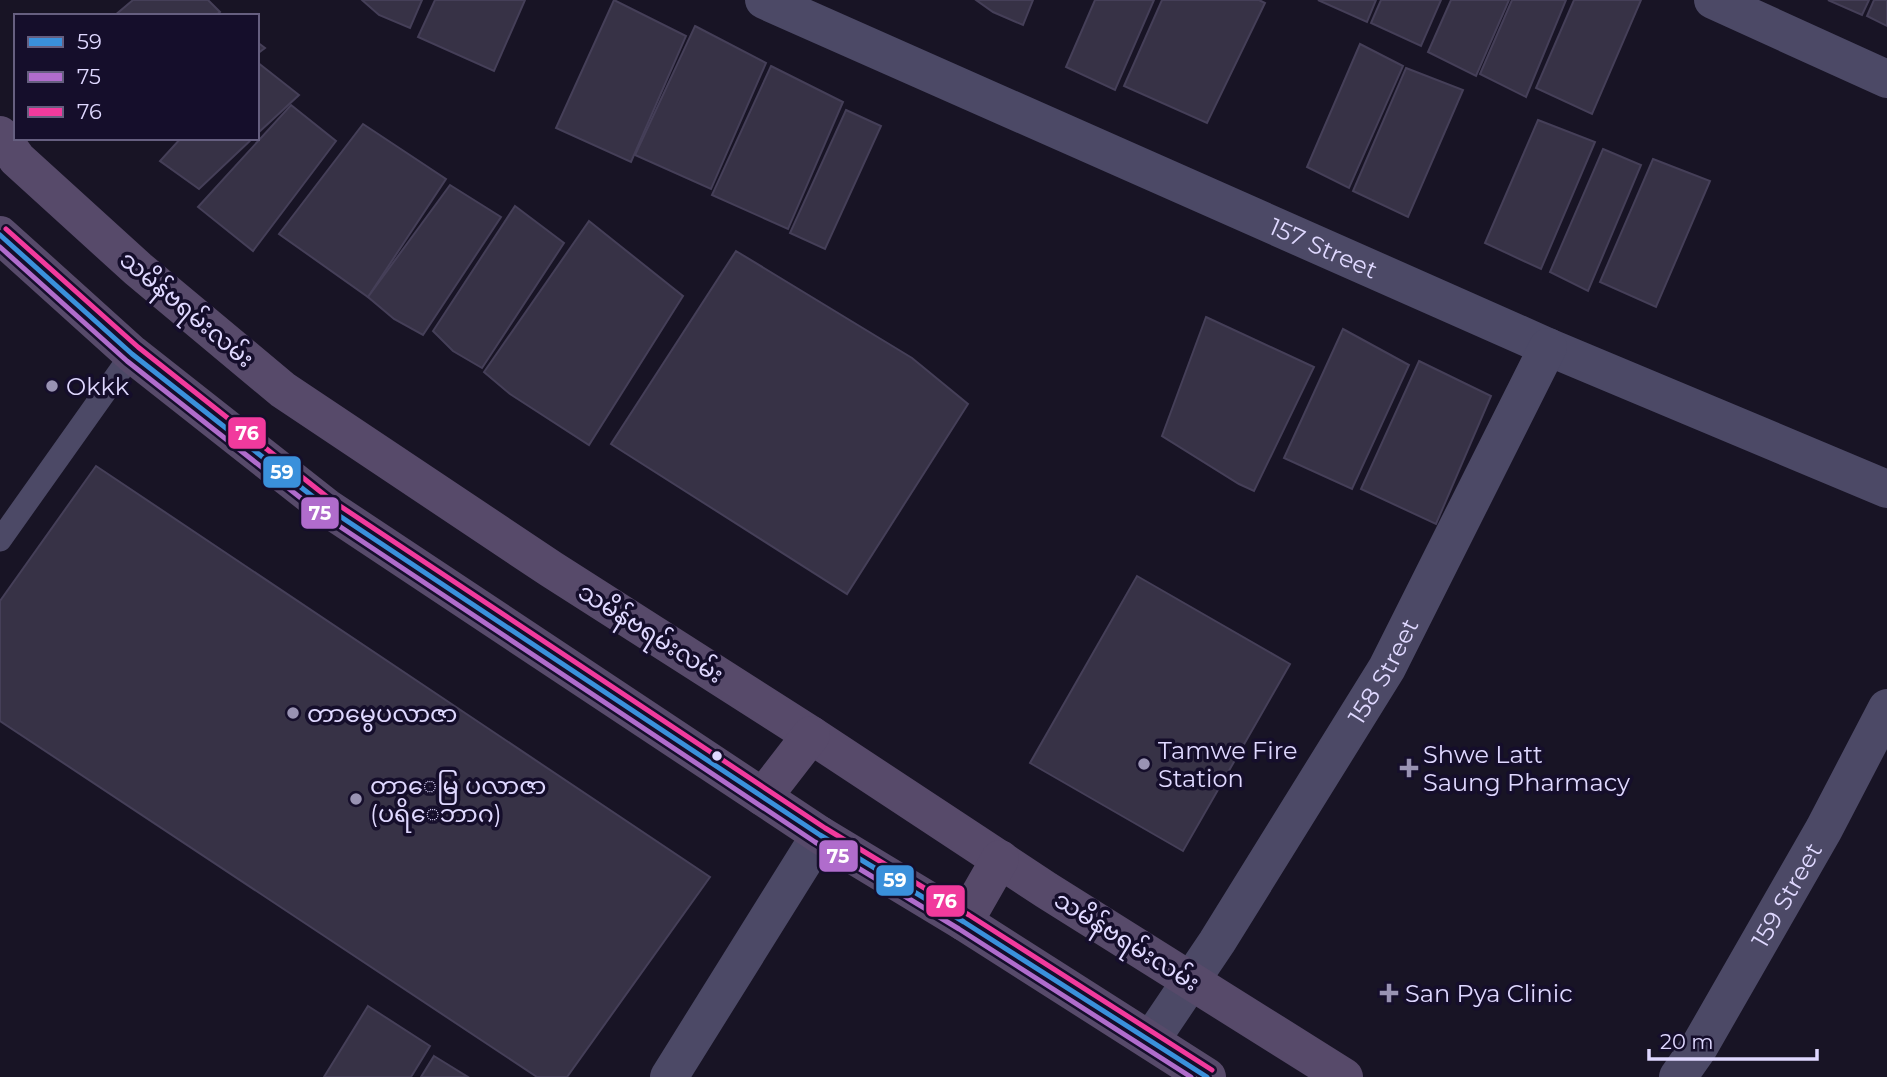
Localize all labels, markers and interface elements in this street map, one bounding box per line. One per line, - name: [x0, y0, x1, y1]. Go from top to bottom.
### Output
- legend: [14, 14, 259, 140]
- text: 59: [77, 29, 102, 54]
- text: 75: [77, 64, 101, 89]
- text: 76: [77, 99, 102, 124]
- street label: 157 Street: [1265, 211, 1382, 284]
- street label: သမိန်ဗရမ်းလမ်း: [111, 244, 260, 377]
- place label: Okkk: [66, 372, 130, 401]
- marker: Okkk: [44, 378, 60, 394]
- line badge: 76: [227, 416, 267, 450]
- text: 76: [235, 422, 259, 445]
- line badge: 59: [262, 455, 302, 489]
- text: 59: [270, 461, 294, 484]
- line badge: 75: [300, 496, 340, 530]
- text: 75: [309, 502, 331, 525]
- street label: သမိန်ဗရမ်းလမ်း: [570, 576, 730, 693]
- street label: 158 Street: [1342, 613, 1424, 729]
- place label: တာမွေပလာဇာ: [307, 699, 457, 732]
- marker: တာမွေပလာဇာ: [285, 705, 301, 721]
- place label: Tamwe Fire Station: [1158, 736, 1297, 793]
- place label: Shwe Latt Saung Pharmacy: [1423, 740, 1630, 797]
- unlabelled marker: [710, 749, 724, 763]
- marker: Tamwe Fire Station: [1136, 756, 1152, 772]
- marker: Shwe Latt Saung Pharmacy: [1401, 760, 1417, 776]
- place label: တာေမြ ပလာဇာ (ပရိေဘာဂ): [370, 770, 547, 833]
- marker: တာေမြ ပလာဇာ (ပရိေဘာဂ): [348, 791, 364, 807]
- street label: 159 Street: [1745, 837, 1828, 952]
- line badge: 75: [818, 839, 859, 873]
- text: 75: [827, 845, 849, 868]
- line badge: 59: [875, 864, 915, 897]
- text: 59: [883, 869, 907, 892]
- line badge: 76: [925, 884, 966, 918]
- street label: သမိန်ဗရမ်းလမ်း: [1046, 884, 1206, 1001]
- text: 76: [933, 890, 957, 913]
- place label: San Pya Clinic: [1405, 979, 1573, 1008]
- marker: San Pya Clinic: [1379, 983, 1399, 1003]
- scale bar: [1649, 1018, 1817, 1062]
- text: 20 m: [1660, 1029, 1714, 1054]

